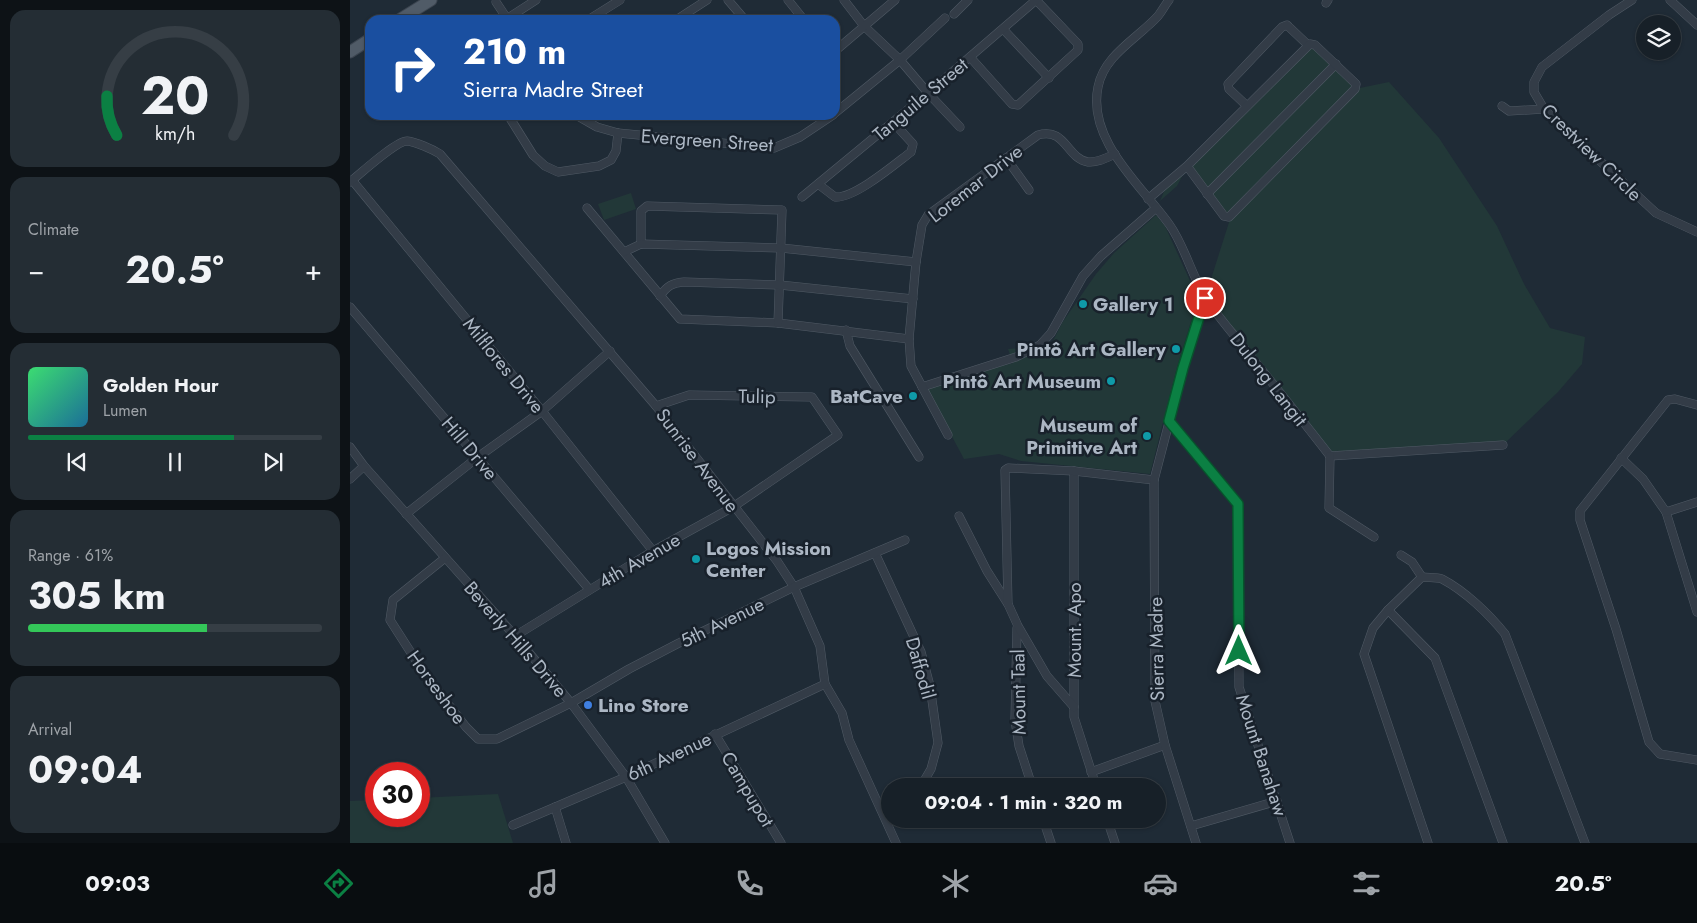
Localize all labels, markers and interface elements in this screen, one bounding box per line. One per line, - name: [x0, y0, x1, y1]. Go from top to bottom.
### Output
- map controls: [1636, 15, 1681, 60]
- button: layers: [1636, 15, 1681, 60]
- text: 210 m: [463, 27, 566, 77]
- icon: right: [380, 35, 445, 100]
- street label: Tanguile Street: [867, 51, 974, 147]
- text: 20: [141, 58, 209, 134]
- text: Sierra Madre Street: [463, 73, 643, 105]
- street label: Crestview Circle: [1535, 97, 1648, 207]
- text: km/h: [155, 121, 195, 147]
- street label: Evergreen Street: [640, 122, 774, 159]
- street label: Loremar Drive: [922, 138, 1028, 229]
- text: Climate: [28, 218, 79, 241]
- text: 20.5°: [126, 242, 224, 297]
- text: −: [28, 250, 45, 291]
- text: +: [305, 250, 322, 291]
- pin: [1184, 277, 1226, 319]
- icon: arrive: [1191, 284, 1219, 312]
- place label: Gallery 1: [1093, 291, 1174, 318]
- marker: Gallery 1: [1077, 298, 1089, 310]
- street label: Milflores Drive: [456, 312, 551, 419]
- street label: Dulong Langit: [1223, 327, 1314, 432]
- place label: Pintô Art Gallery: [1016, 336, 1167, 363]
- marker: Pintô Art Gallery: [1170, 343, 1182, 355]
- place label: Pintô Art Museum: [943, 368, 1101, 395]
- text: Golden Hour: [103, 372, 219, 399]
- marker: Pintô Art Museum: [1105, 375, 1117, 387]
- street label: Tulip: [738, 383, 776, 410]
- place label: BatCave: [830, 383, 903, 410]
- marker: BatCave: [907, 390, 919, 402]
- text: Lumen: [103, 399, 147, 422]
- street label: Sunrise Avenue: [649, 403, 746, 518]
- street label: Hill Drive: [435, 411, 504, 486]
- place label: Museum of Primitive Art: [1026, 412, 1138, 461]
- marker: Museum of Primitive Art: [1141, 430, 1153, 442]
- icon: previous: [63, 448, 91, 476]
- icon: pause: [161, 448, 189, 476]
- icon: next: [259, 448, 287, 476]
- street label: 4th Avenue: [593, 526, 685, 595]
- place label: Logos Mission Center: [706, 535, 831, 584]
- text: Range · 61%: [28, 544, 113, 567]
- marker: Logos Mission Center: [690, 553, 702, 565]
- text: 305 km: [28, 568, 166, 623]
- street label: Beverly Hills Drive: [458, 575, 574, 703]
- street label: Mount. Apo: [1061, 582, 1088, 678]
- street label: 5th Avenue: [676, 590, 769, 654]
- street label: Sierra Madre: [1142, 596, 1171, 701]
- position arrow: [1212, 624, 1264, 676]
- street label: Daffodil: [899, 634, 942, 702]
- street label: Horseshoe: [400, 645, 473, 730]
- street label: Mount Taal: [1004, 649, 1033, 735]
- street label: Mount Banahaw: [1229, 691, 1294, 820]
- place label: Lino Store: [598, 692, 689, 719]
- marker: Lino Store: [582, 699, 594, 711]
- text: Arrival: [28, 718, 72, 741]
- street label: 6th Avenue: [623, 725, 716, 788]
- text: 09:04: [28, 742, 143, 797]
- street label: Campupot: [714, 746, 781, 832]
- speed limit sign: 30: [365, 762, 430, 827]
- text: 09:04 · 1 min · 320 m: [925, 789, 1122, 816]
- icon: directions: [321, 866, 356, 901]
- icon: music: [526, 866, 561, 901]
- icon: phone: [732, 866, 767, 901]
- icon: climate: [938, 866, 973, 901]
- icon: car: [1143, 866, 1178, 901]
- icon: filters: [1349, 866, 1384, 901]
- text: 09:03: [85, 867, 150, 899]
- text: 20.5°: [1555, 867, 1612, 899]

